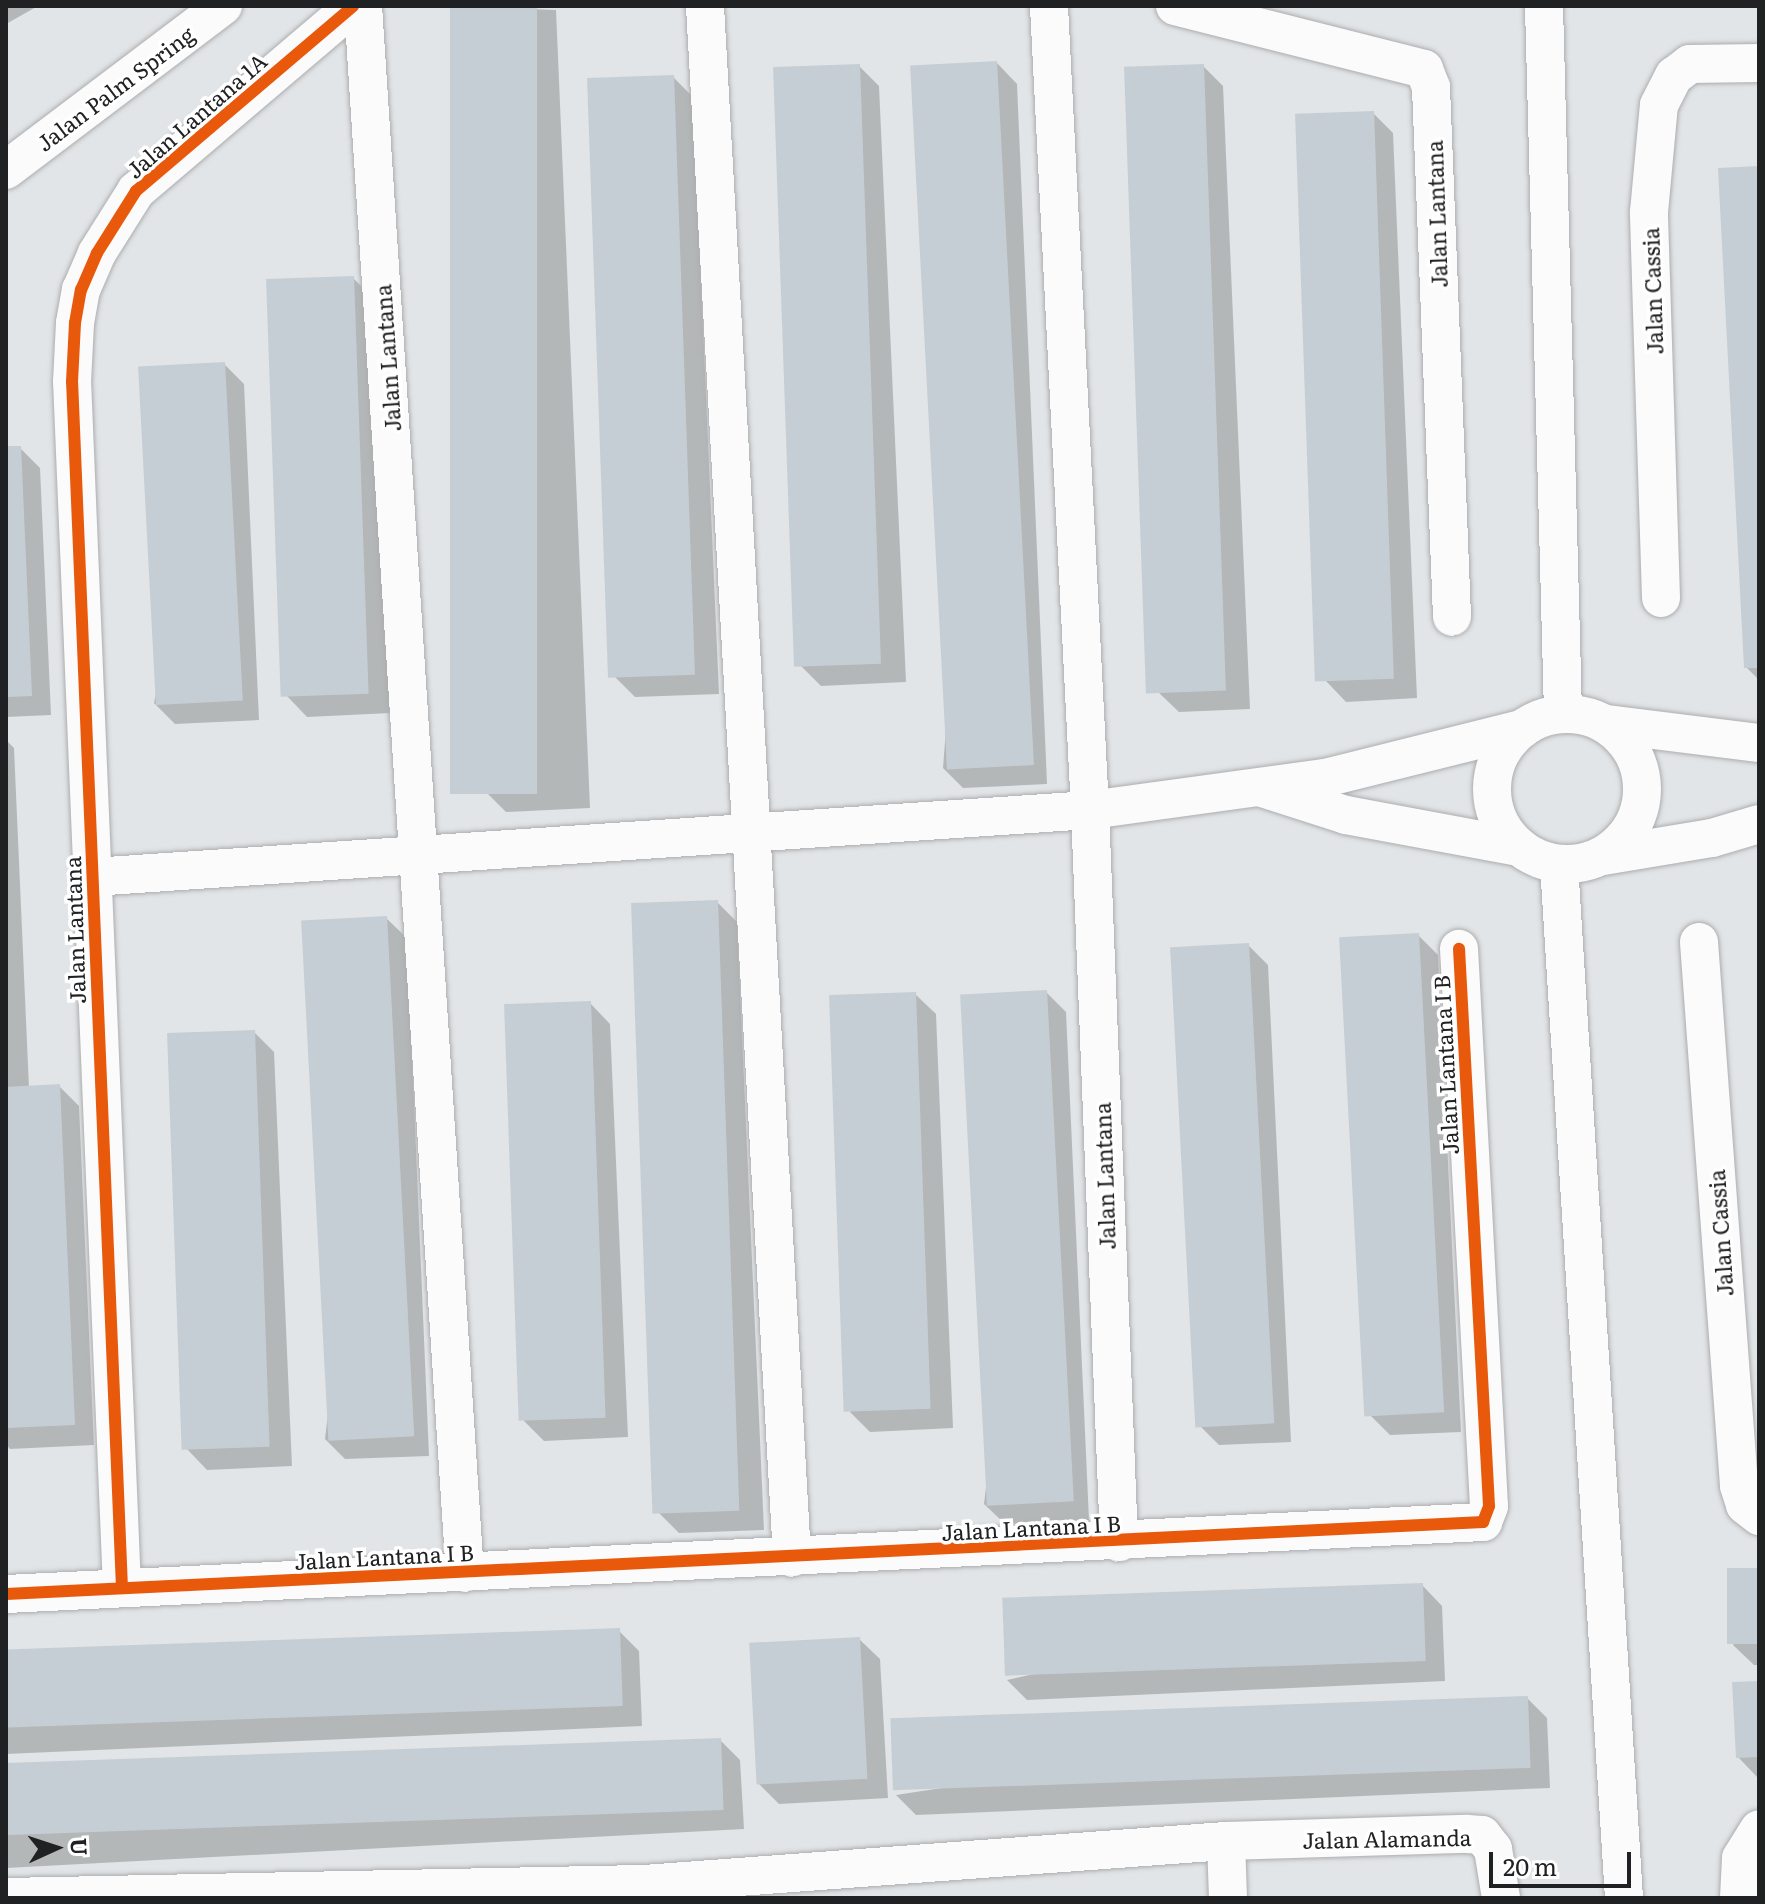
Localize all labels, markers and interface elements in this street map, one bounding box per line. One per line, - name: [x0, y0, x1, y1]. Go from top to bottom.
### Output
- street label: Jalan Palm Spring: [31, 20, 199, 156]
- street label: Jalan Lantana 1A: [121, 47, 271, 183]
- street label: Jalan Lantana: [1420, 140, 1452, 288]
- street label: Jalan Cassia: [1637, 227, 1667, 355]
- street label: Jalan Lantana: [369, 284, 405, 432]
- street label: Jalan Lantana: [58, 856, 90, 1004]
- street label: Jalan Lantana I B: [1427, 975, 1463, 1155]
- street label: Jalan Lantana: [1088, 1102, 1120, 1250]
- street label: Jalan Cassia: [1702, 1169, 1738, 1297]
- street label: Jalan Lantana I B: [941, 1509, 1121, 1545]
- street label: Jalan Lantana I B: [294, 1538, 474, 1574]
- north arrow: [16, 1808, 96, 1888]
- street label: Jalan Alamanda: [1302, 1823, 1472, 1853]
- scale bar: [1493, 1836, 1635, 1886]
- text: U: [64, 1837, 97, 1856]
- text: 20 m: [1503, 1848, 1557, 1883]

